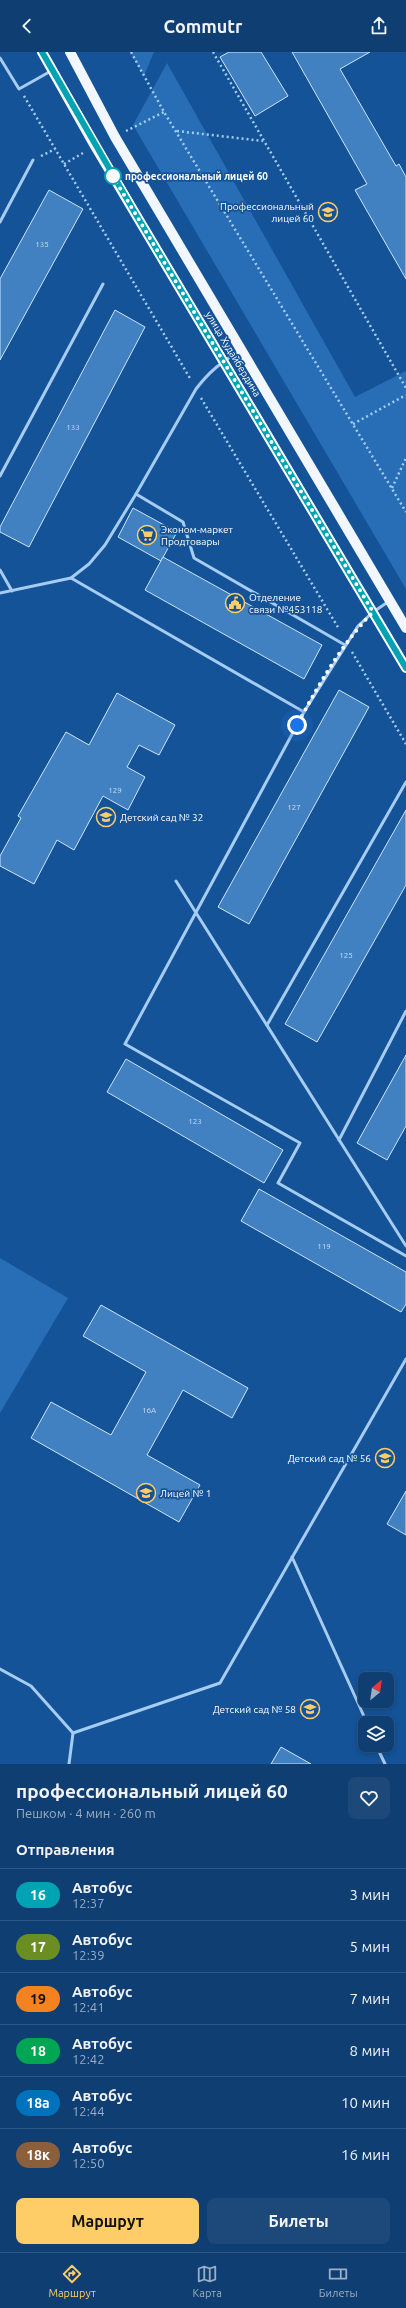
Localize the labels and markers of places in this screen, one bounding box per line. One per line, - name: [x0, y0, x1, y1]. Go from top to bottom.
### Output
- marker: профессиональный лицей 60: [104, 167, 122, 185]
- place label: профессиональный лицей 60: [125, 171, 268, 182]
- place label: Профессиональный лицей 60: [220, 201, 314, 224]
- school or university icon: Профессиональный лицей 60: [317, 201, 339, 223]
- supermarket icon: Эконом-маркет Продтовары: [136, 524, 158, 546]
- place label: Эконом-маркет Продтовары: [161, 524, 234, 547]
- public building icon: Отделение связи №453118: [224, 592, 246, 614]
- place label: Отделение связи №453118: [249, 592, 323, 615]
- school or university icon: Детский сад № 32: [95, 806, 117, 828]
- place label: Детский сад № 32: [120, 812, 203, 823]
- school or university icon: Детский сад № 56: [374, 1447, 396, 1469]
- place label: Детский сад № 56: [288, 1453, 371, 1464]
- school or university icon: Лицей № 1: [135, 1482, 157, 1504]
- place label: Лицей № 1: [160, 1488, 211, 1499]
- school or university icon: Детский сад № 58: [299, 1698, 321, 1720]
- place label: Детский сад № 58: [213, 1704, 296, 1715]

